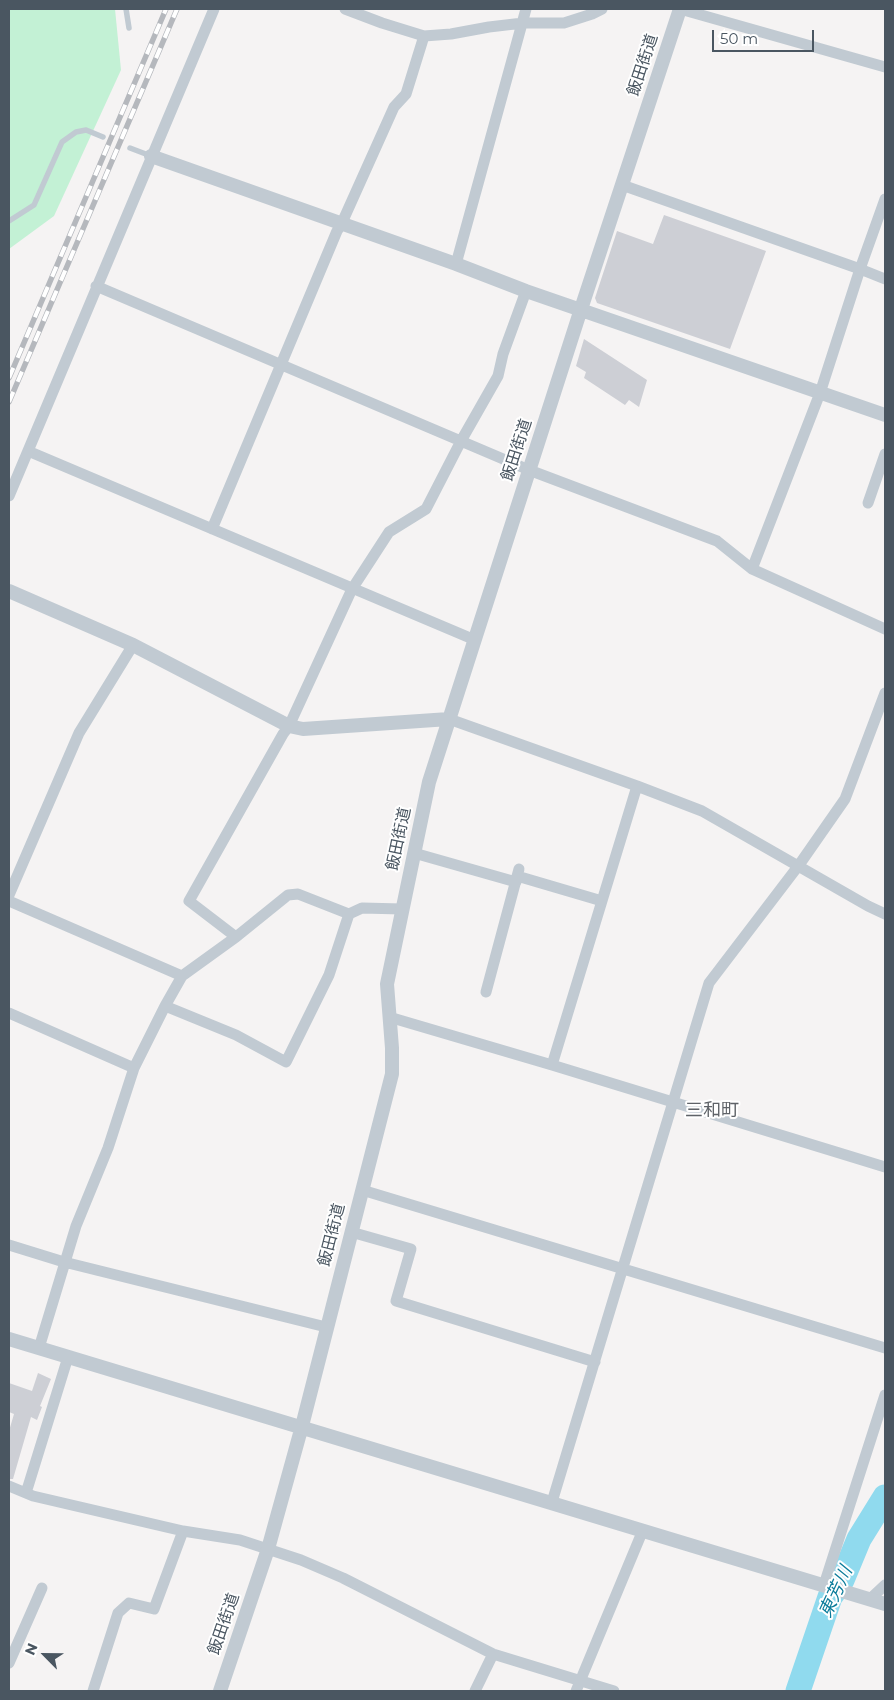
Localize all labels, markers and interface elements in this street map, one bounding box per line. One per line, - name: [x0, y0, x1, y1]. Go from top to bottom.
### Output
- scale bar: [714, 20, 816, 52]
- text: 50 m: [720, 29, 758, 48]
- street label: 飯田街道: [624, 32, 662, 98]
- street label: 飯田街道: [498, 417, 536, 483]
- street label: 飯田街道: [383, 806, 415, 872]
- district label: 三和町: [685, 1100, 739, 1122]
- street label: 飯田街道: [315, 1202, 349, 1268]
- water label: 東芳川: [815, 1563, 857, 1621]
- street label: 飯田街道: [205, 1591, 243, 1657]
- north arrow: [20, 1630, 70, 1680]
- text: N: [21, 1640, 42, 1658]

